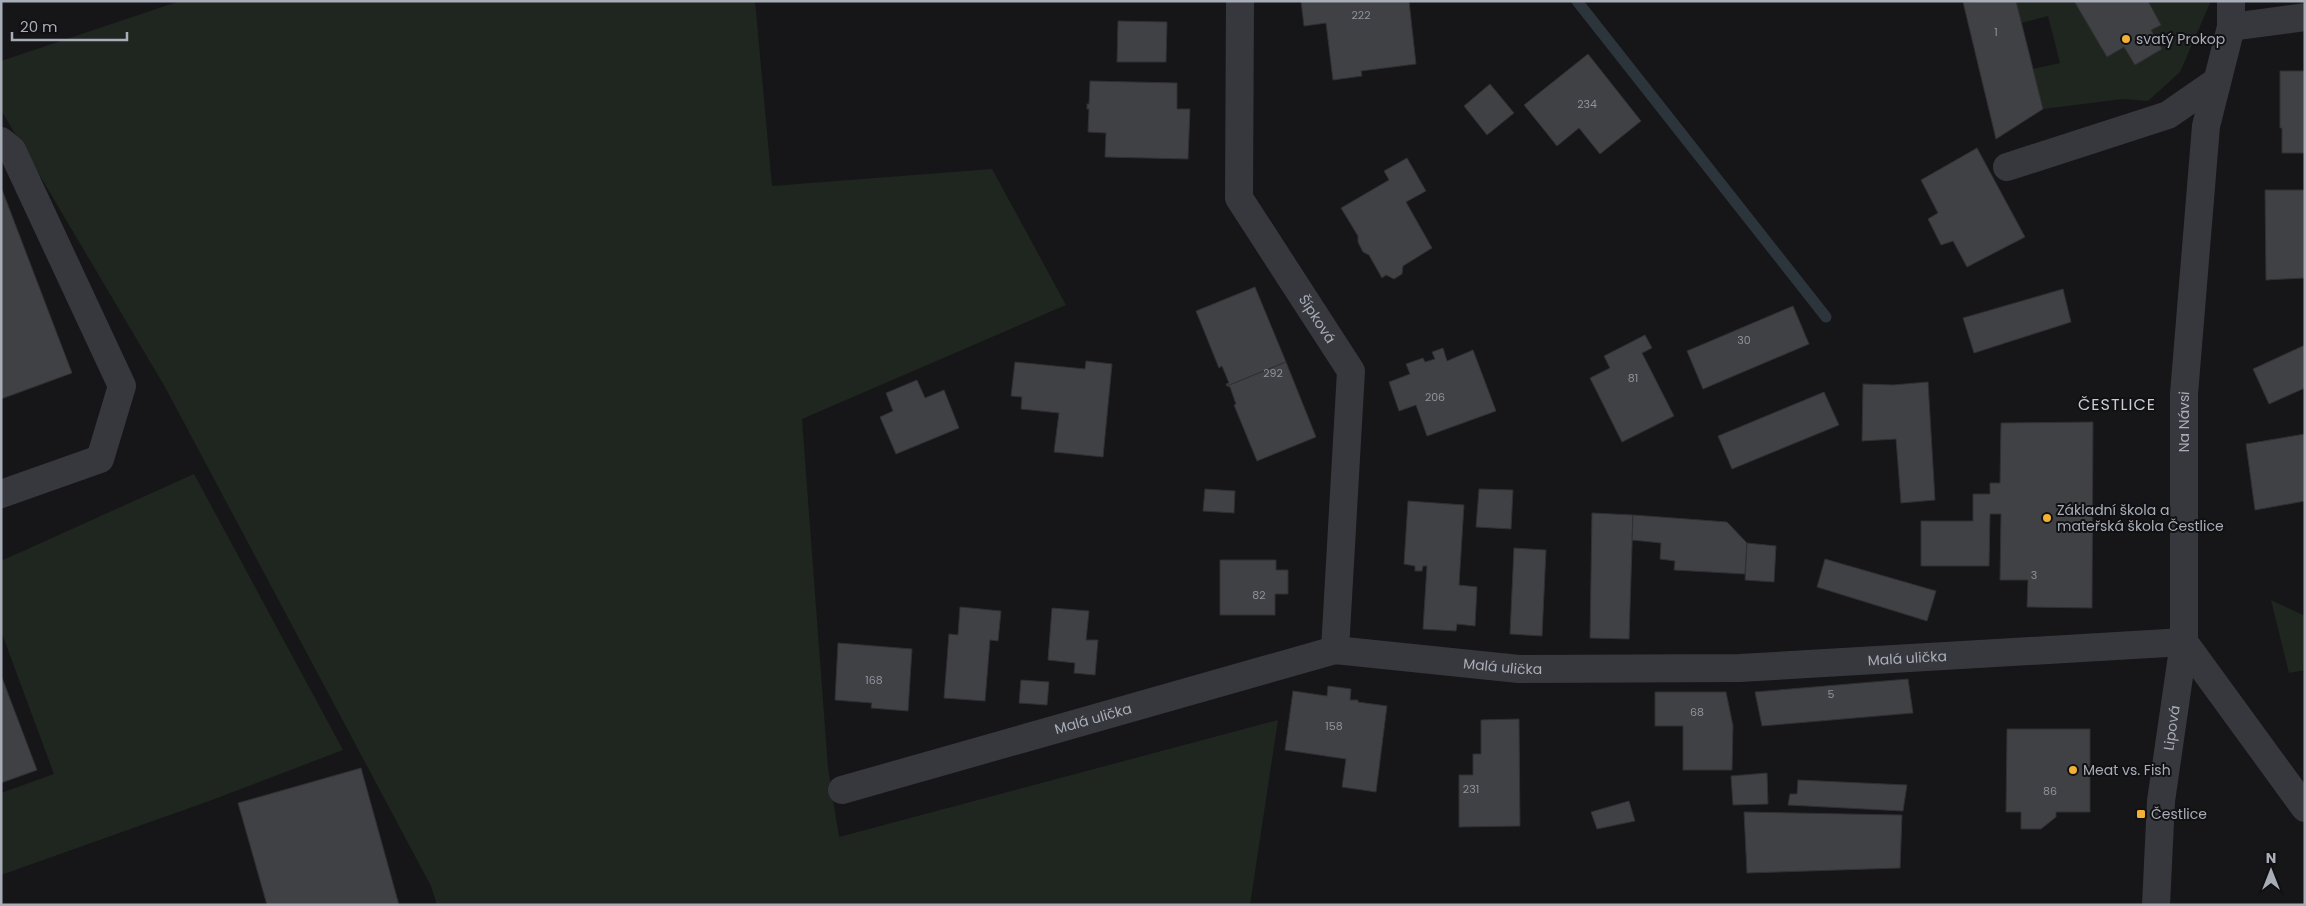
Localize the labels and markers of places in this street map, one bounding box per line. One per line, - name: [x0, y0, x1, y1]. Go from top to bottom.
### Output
- place label: svatý Prokop: [2136, 29, 2225, 49]
- marker: svatý Prokop: [2120, 33, 2132, 45]
- place label: Základní škola a mateřská škola Čestlice: [2057, 500, 2224, 536]
- marker: Základní škola a mateřská škola Čestlice: [2041, 512, 2053, 524]
- place label: Meat vs. Fish: [2083, 760, 2171, 780]
- marker: Meat vs. Fish: [2067, 764, 2079, 776]
- place label: Čestlice: [2151, 804, 2207, 824]
- marker: Čestlice: [2135, 808, 2147, 820]

